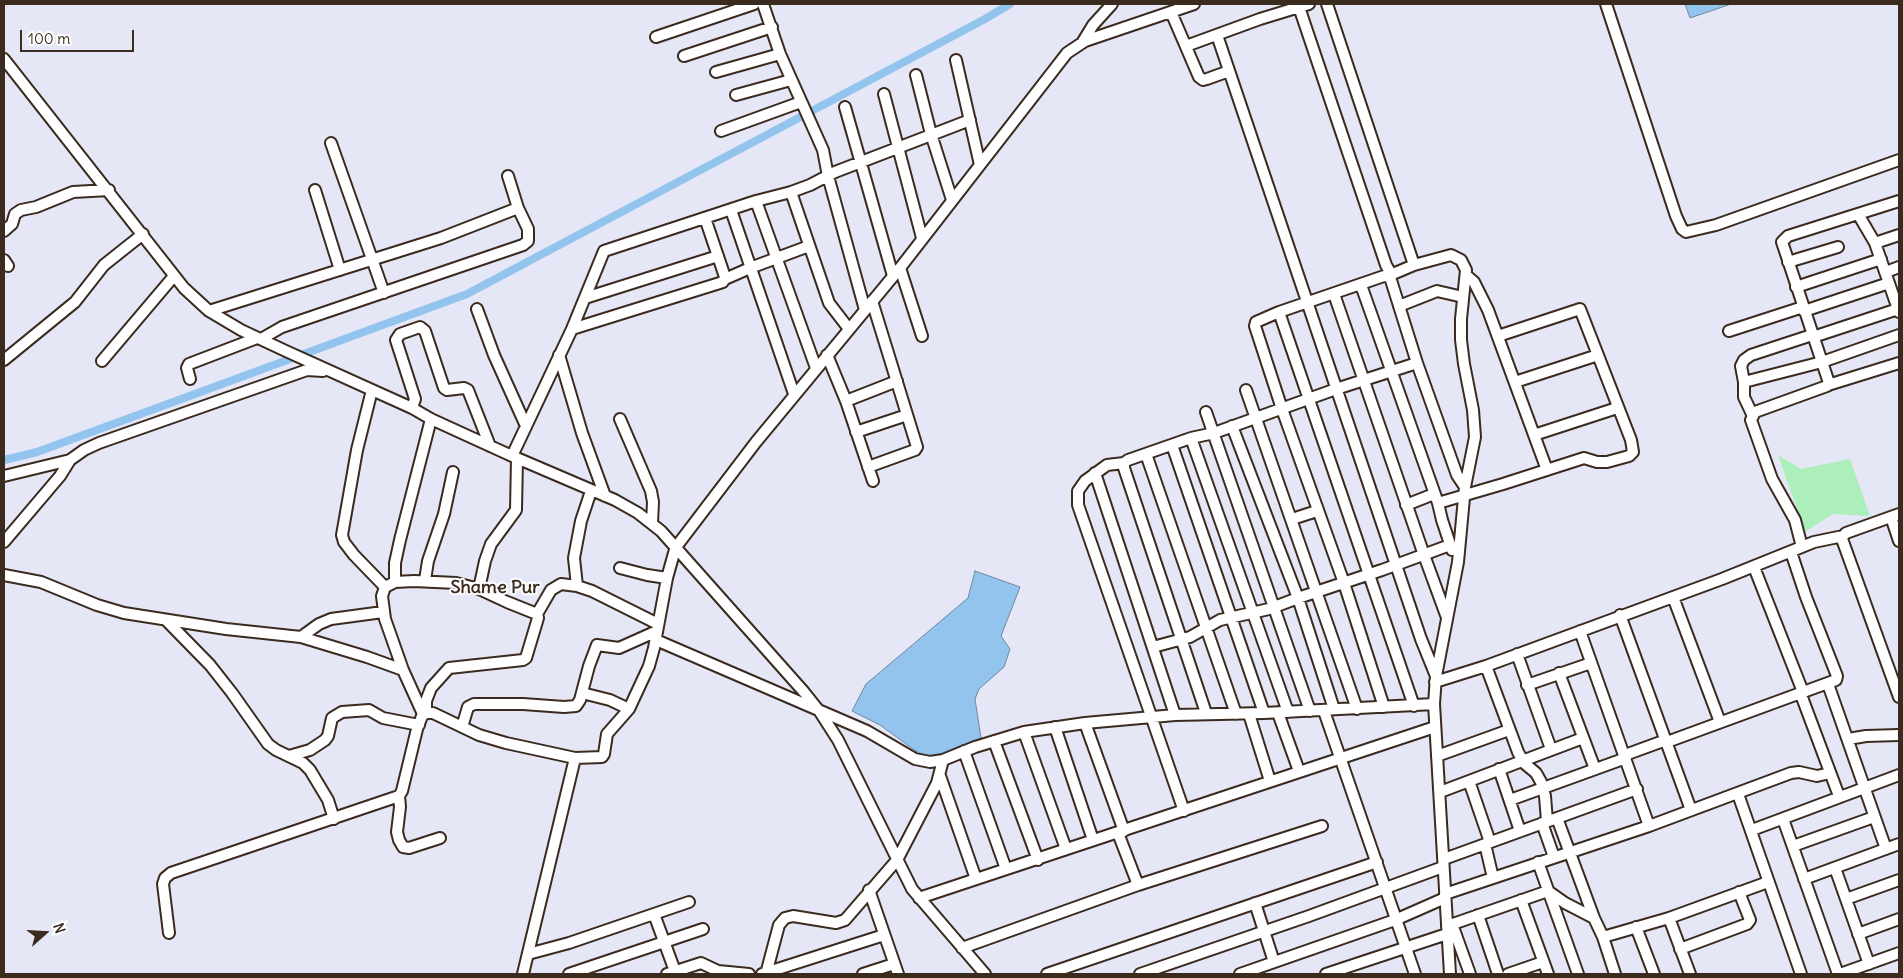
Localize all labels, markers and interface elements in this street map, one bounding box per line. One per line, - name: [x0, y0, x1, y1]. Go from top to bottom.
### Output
- scale bar: [22, 20, 136, 52]
- text: 100 m: [28, 29, 70, 48]
- district label: Shame Pur: [450, 577, 540, 599]
- north arrow: [20, 908, 70, 958]
- text: N: [49, 921, 69, 936]

